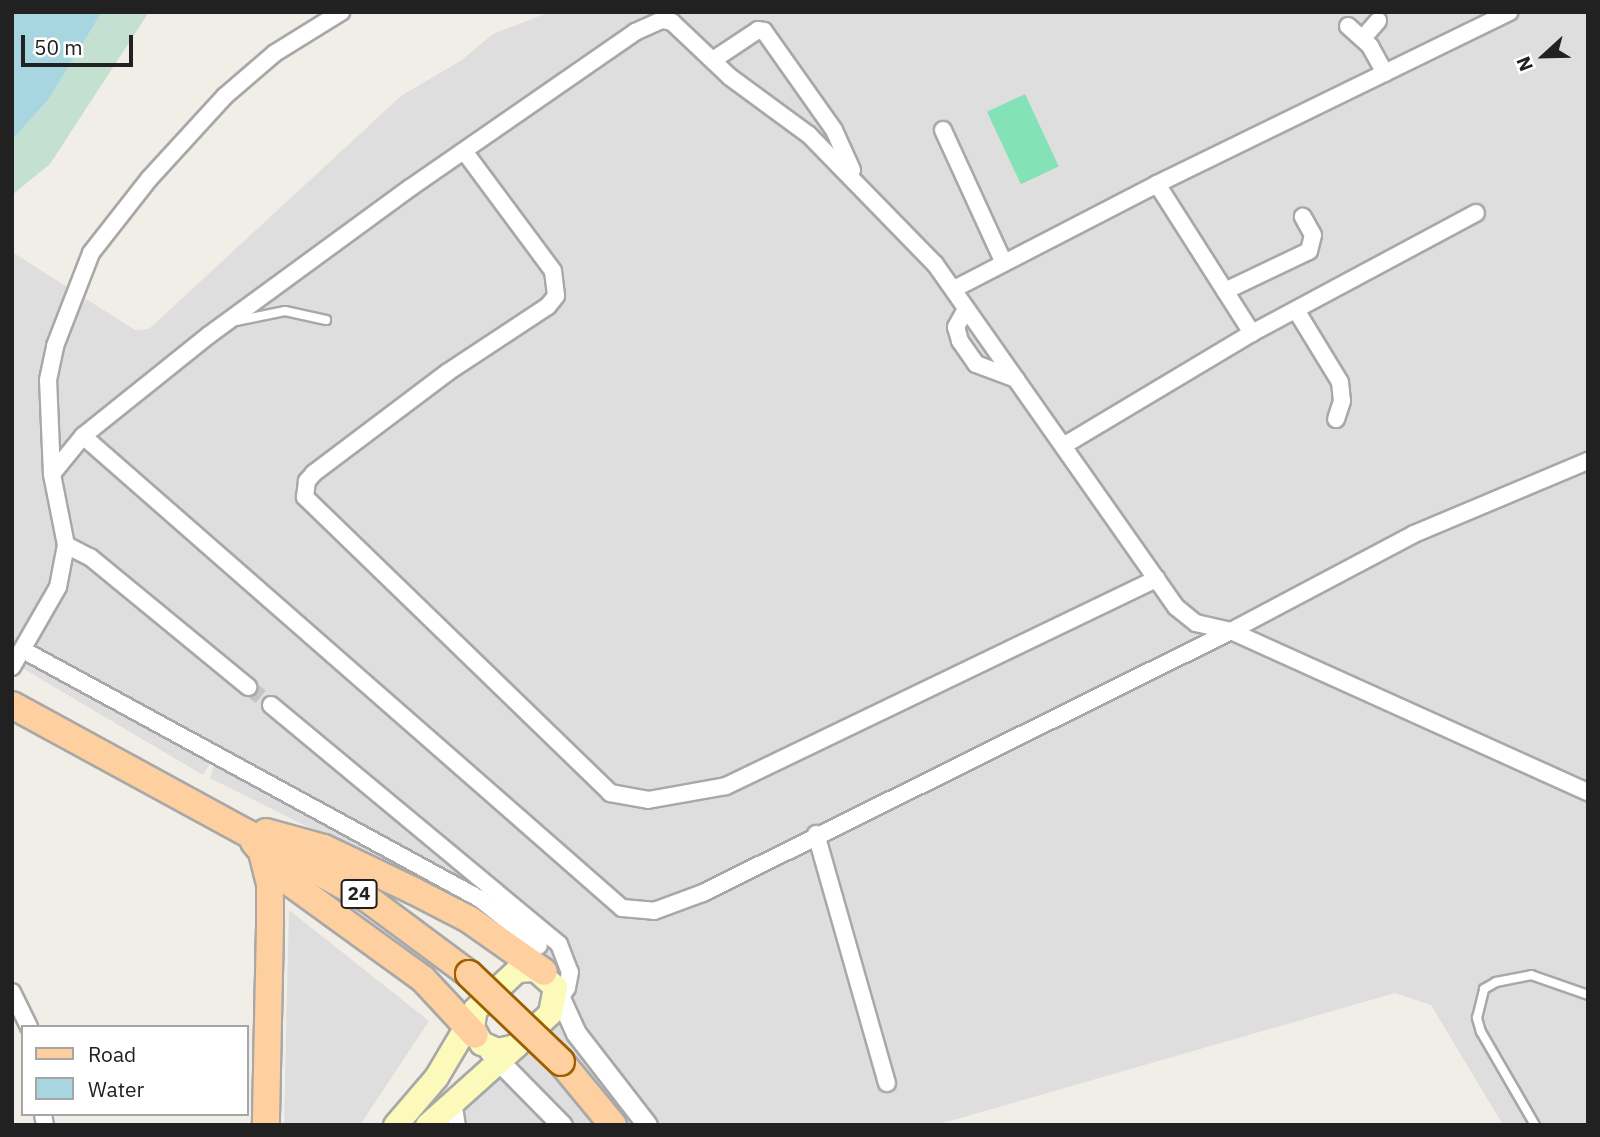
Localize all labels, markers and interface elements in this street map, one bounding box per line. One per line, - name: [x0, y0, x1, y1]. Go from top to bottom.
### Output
- scale bar: [24, 21, 136, 65]
- north arrow: [1509, 21, 1579, 91]
- text: 50 m: [34, 33, 83, 61]
- text: N: [1511, 53, 1538, 75]
- road number: 24: [340, 878, 378, 909]
- legend: [21, 1025, 248, 1116]
- text: Road: [88, 1040, 136, 1068]
- text: Water: [88, 1075, 144, 1103]

